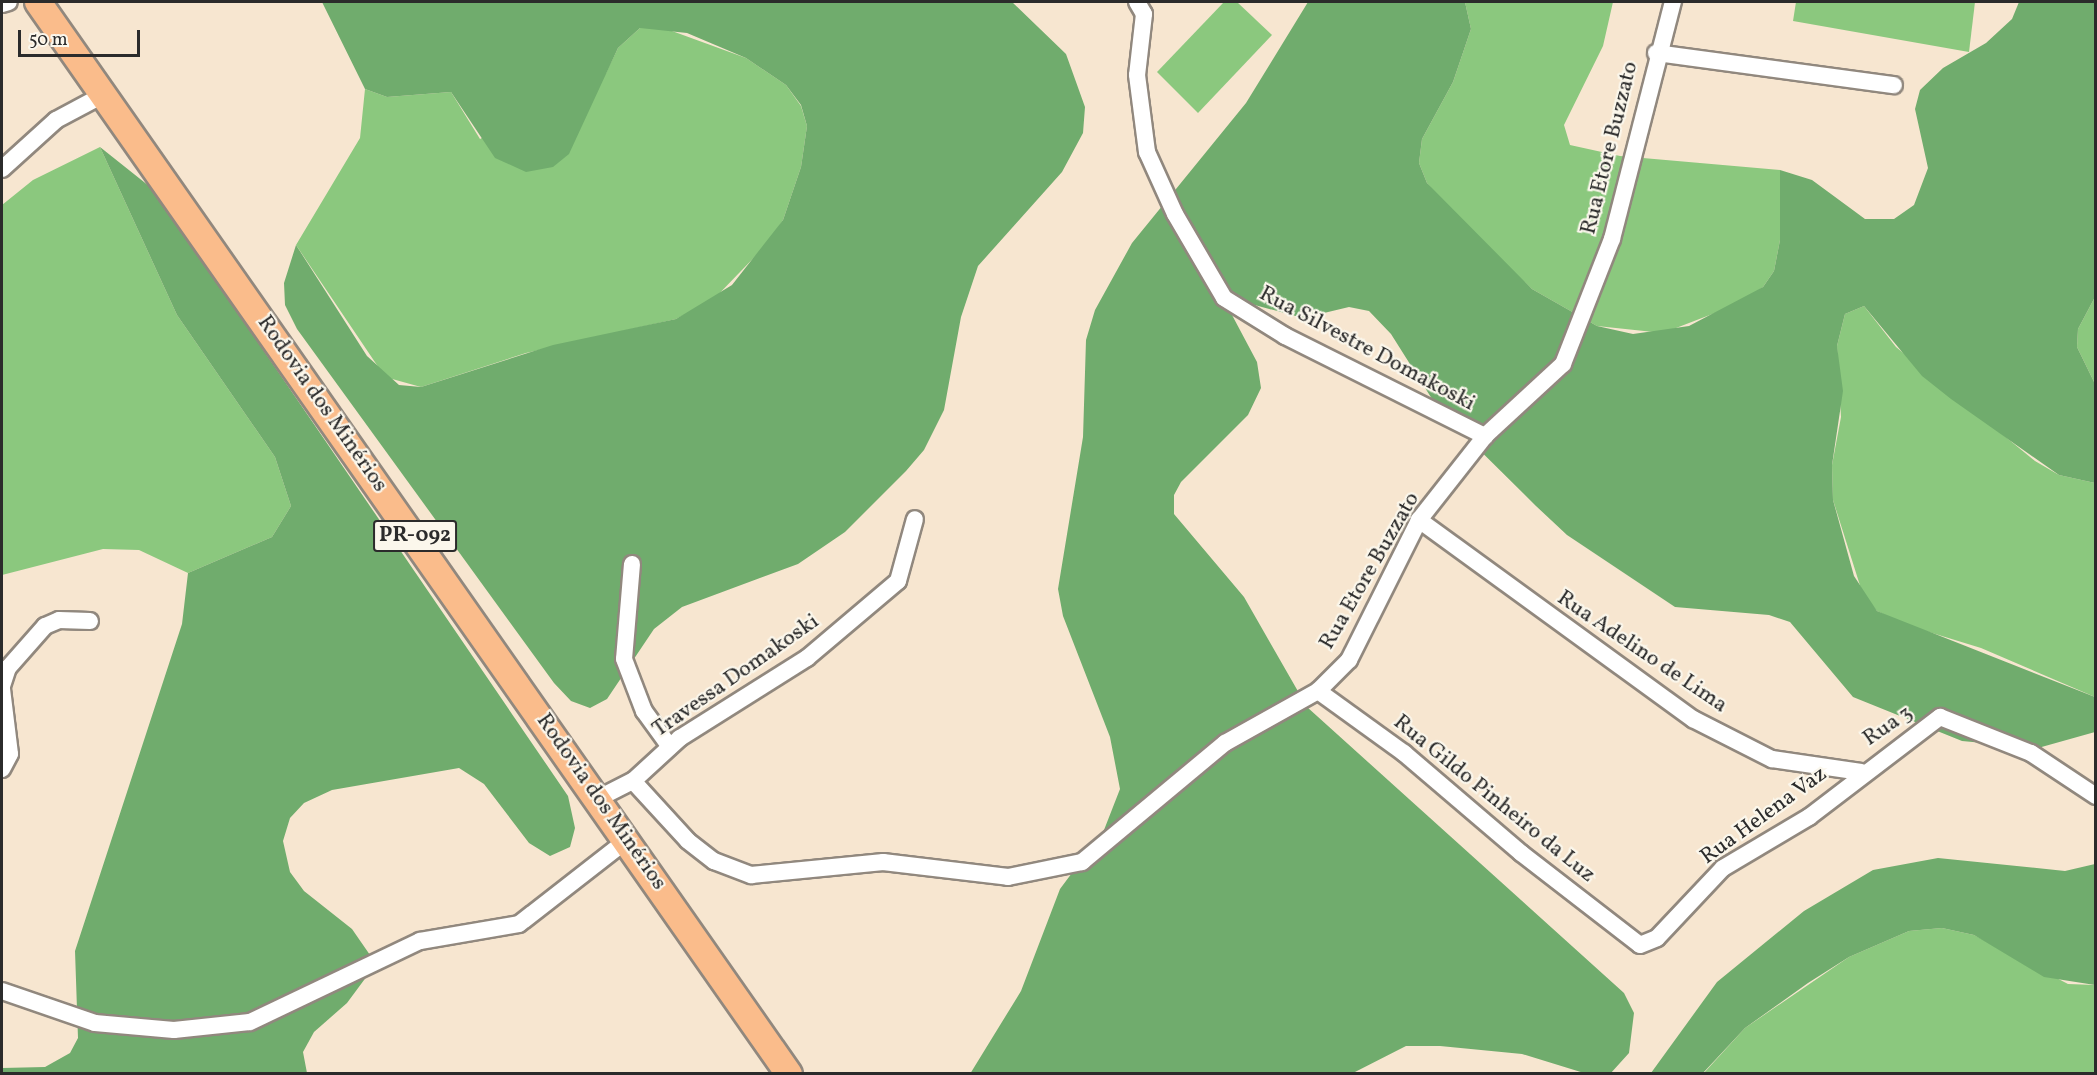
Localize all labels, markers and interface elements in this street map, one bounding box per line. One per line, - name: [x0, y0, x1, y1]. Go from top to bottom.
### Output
- scale bar: [21, 18, 142, 56]
- text: 50 m: [29, 28, 68, 53]
- street label: Rua Etore Buzzato: [1576, 59, 1644, 237]
- street label: Rua Silvestre Domakoski: [1255, 281, 1479, 417]
- street label: Rodovia dos Minérios: [251, 311, 393, 497]
- street label: Rua Etore Buzzato: [1314, 488, 1426, 654]
- road number: PR-092: [373, 518, 457, 554]
- street label: Rua Adelino de Lima: [1552, 585, 1732, 719]
- street label: Travessa Domakoski: [648, 609, 824, 743]
- street label: Rua 3: [1858, 700, 1918, 752]
- street label: Rodovia dos Minérios: [530, 709, 672, 895]
- street label: Rua Gildo Pinheiro da Luz: [1388, 709, 1600, 889]
- street label: Rua Helena Vaz: [1695, 761, 1833, 871]

